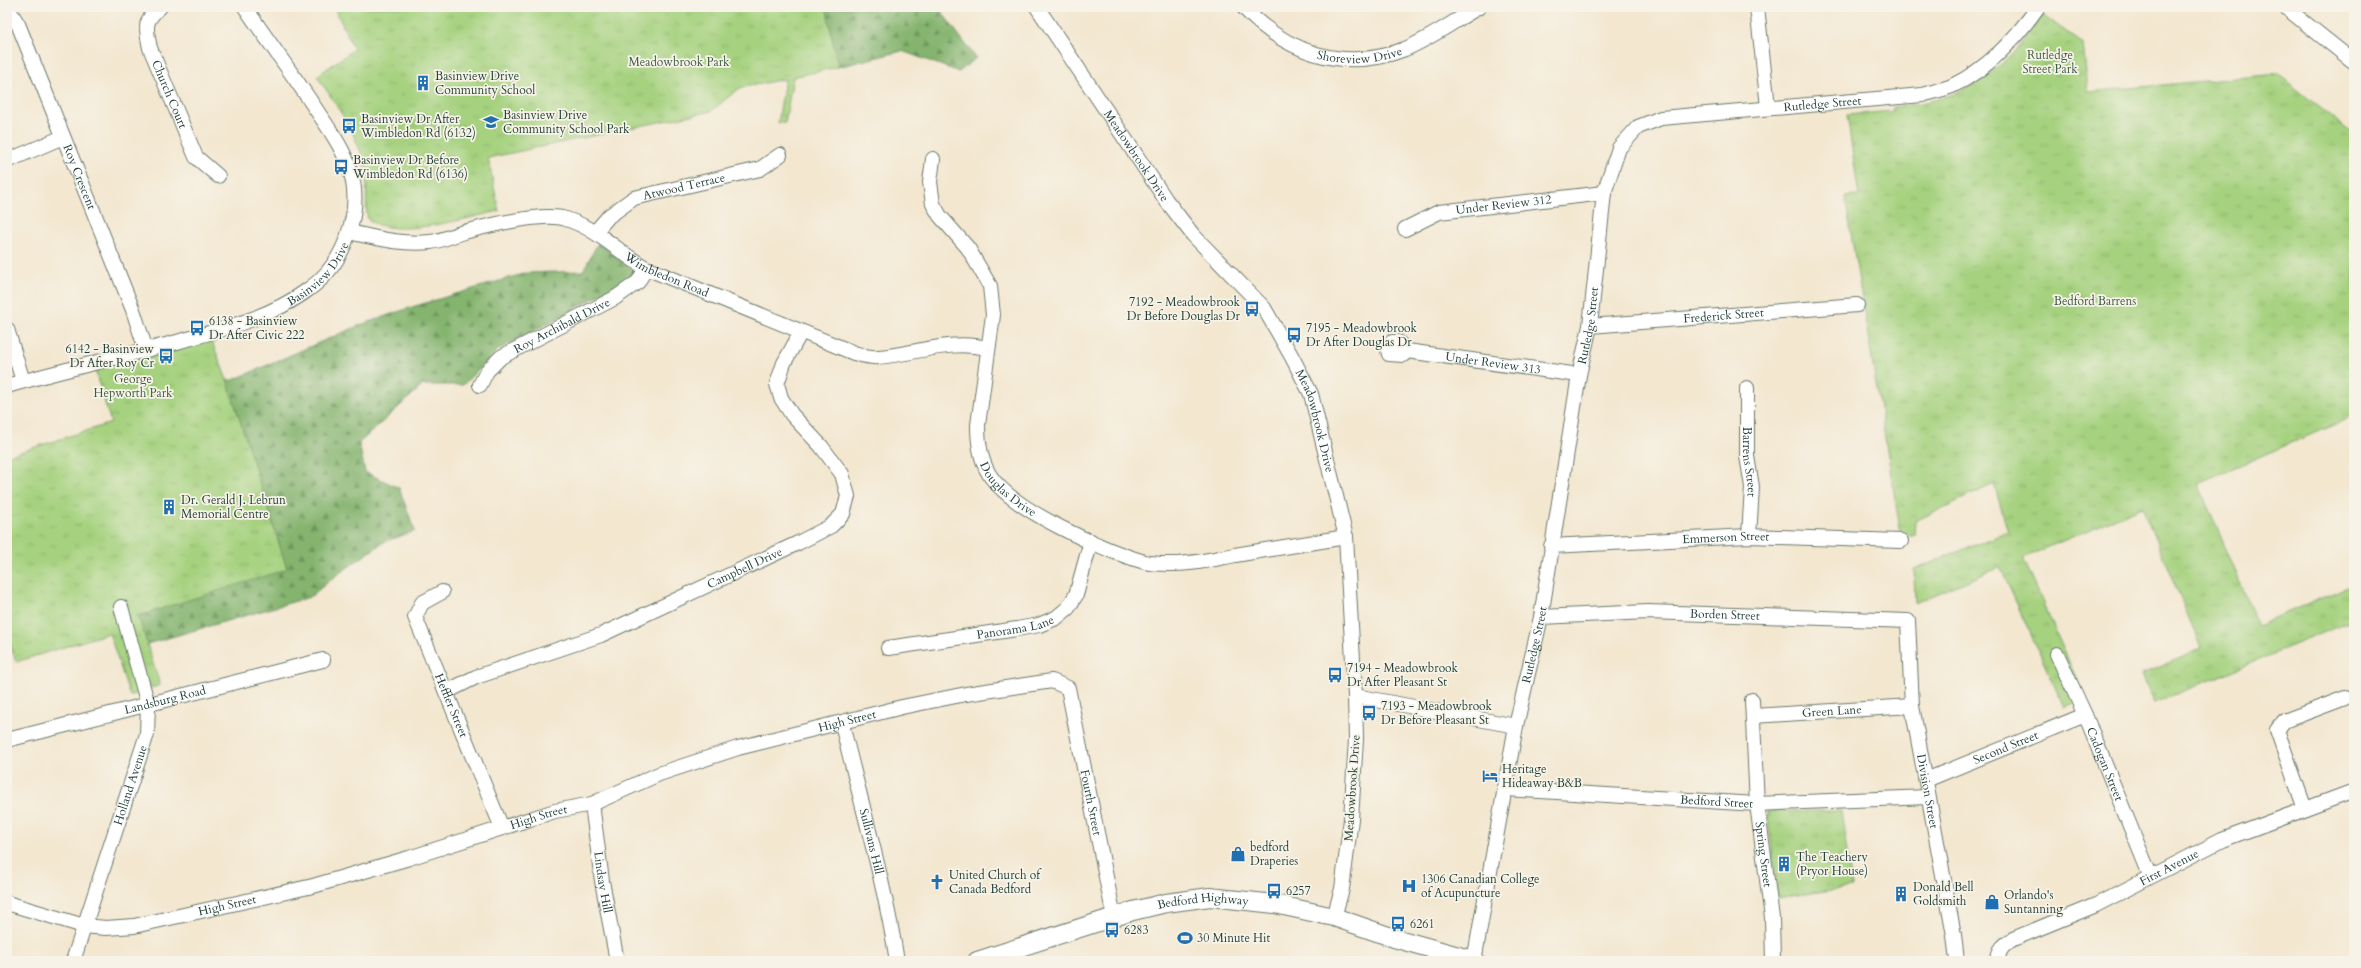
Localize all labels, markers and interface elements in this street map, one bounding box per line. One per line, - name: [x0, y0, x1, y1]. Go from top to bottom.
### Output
- street label: Shoreview Drive: [1315, 43, 1404, 67]
- park label: Rutledge Street Park: [2022, 47, 2078, 77]
- park label: Meadowbrook Park: [629, 54, 730, 70]
- street label: Church Court: [148, 58, 191, 131]
- place label: Basinview Drive Community School: [435, 68, 535, 98]
- building icon: Basinview Drive Community School: [414, 74, 432, 92]
- street label: Rutledge Street: [1783, 92, 1862, 115]
- place label: Basinview Drive Community School Park: [503, 107, 630, 137]
- street label: Meadowbrook Drive: [1100, 107, 1173, 205]
- place label: Basinview Dr After Wimbledon Rd (6132): [360, 111, 476, 141]
- school or university icon: Basinview Drive Community School Park: [482, 113, 500, 131]
- bus stop icon: Basinview Dr After Wimbledon Rd (6132): [340, 117, 358, 135]
- street label: Roy Crescent: [59, 142, 100, 212]
- place label: Basinview Dr Before Wimbledon Rd (6136): [352, 152, 468, 182]
- bus stop icon: Basinview Dr Before Wimbledon Rd (6136): [332, 158, 350, 176]
- street label: Atwood Terrace: [641, 169, 727, 204]
- street label: Under Review 312: [1455, 191, 1552, 218]
- street label: Basinview Drive: [284, 239, 352, 309]
- street label: Wimbledon Road: [621, 248, 712, 301]
- street label: Rutledge Street: [1574, 286, 1602, 366]
- park label: Bedford Barrens: [2054, 293, 2136, 309]
- street label: Roy Archibald Drive: [511, 294, 613, 357]
- place label: 7192 - Meadowbrook Dr Before Douglas Dr: [1127, 294, 1241, 324]
- bus stop icon: 7192 - Meadowbrook Dr Before Douglas Dr: [1243, 300, 1261, 318]
- street label: Frederick Street: [1683, 304, 1764, 327]
- place label: 6138 - Basinview Dr After Civic 222: [209, 313, 305, 343]
- bus stop icon: 6138 - Basinview Dr After Civic 222: [188, 319, 206, 337]
- place label: 7195 - Meadowbrook Dr After Douglas Dr: [1306, 320, 1418, 350]
- bus stop icon: 7195 - Meadowbrook Dr After Douglas Dr: [1285, 326, 1303, 344]
- place label: 6142 - Basinview Dr After Roy Cr: [66, 341, 155, 371]
- bus stop icon: 6142 - Basinview Dr After Roy Cr: [157, 347, 175, 365]
- street label: Under Review 313: [1444, 348, 1542, 378]
- street label: Meadowbrook Drive: [1292, 367, 1338, 474]
- park label: George Hepworth Park: [93, 371, 173, 401]
- street label: Barrens Street: [1739, 427, 1760, 498]
- street label: Douglas Drive: [976, 459, 1039, 520]
- place label: Dr. Gerald J. Lebrun Memorial Centre: [181, 492, 286, 522]
- building icon: Dr. Gerald J. Lebrun Memorial Centre: [160, 498, 178, 516]
- street label: Emmerson Street: [1682, 528, 1770, 547]
- street label: Campbell Drive: [705, 543, 785, 592]
- street label: Rutledge Street: [1518, 605, 1551, 685]
- street label: Borden Street: [1690, 605, 1760, 624]
- street label: Panorama Lane: [976, 612, 1056, 643]
- place label: 7194 - Meadowbrook Dr After Pleasant St: [1347, 660, 1459, 690]
- bus stop icon: 7194 - Meadowbrook Dr After Pleasant St: [1326, 666, 1344, 684]
- street label: Heffler Street: [431, 671, 472, 740]
- street label: Landsburg Road: [123, 682, 208, 718]
- place label: 7193 - Meadowbrook Dr Before Pleasant St: [1381, 698, 1493, 728]
- street label: Green Lane: [1802, 701, 1862, 721]
- bus stop icon: 7193 - Meadowbrook Dr Before Pleasant St: [1360, 704, 1378, 722]
- street label: High Street: [817, 706, 878, 736]
- street label: Cadogan Street: [2083, 725, 2127, 803]
- street label: Second Street: [1971, 727, 2041, 768]
- street label: Meadowbrook Drive: [1340, 734, 1364, 842]
- street label: Holland Avenue: [110, 743, 151, 827]
- street label: Division Street: [1913, 753, 1942, 830]
- place label: Heritage Hideaway B&B: [1502, 761, 1582, 791]
- hotel icon: Heritage Hideaway B&B: [1481, 767, 1499, 785]
- street label: Fourth Street: [1077, 768, 1105, 837]
- street label: Bedford Street: [1680, 791, 1754, 812]
- street label: High Street: [508, 801, 569, 833]
- street label: Sullivans Hill: [856, 807, 887, 876]
- street label: Spring Street: [1751, 821, 1776, 888]
- place label: bedford Draperies: [1250, 839, 1298, 869]
- shop icon: bedford Draperies: [1229, 845, 1247, 863]
- street label: First Avenue: [2137, 845, 2201, 889]
- place label: The Teachery (Pryor House): [1796, 849, 1868, 879]
- street label: Lindsay Hill: [590, 850, 616, 914]
- building icon: The Teachery (Pryor House): [1775, 855, 1793, 873]
- place label: United Church of Canada Bedford: [949, 867, 1042, 897]
- place label: 1306 Canadian College of Acupuncture: [1421, 871, 1540, 901]
- church icon: United Church of Canada Bedford: [928, 873, 946, 891]
- hospital icon: 1306 Canadian College of Acupuncture: [1400, 877, 1418, 895]
- place label: Donald Bell Goldsmith: [1913, 879, 1974, 909]
- bus stop icon: 6257: [1265, 882, 1283, 900]
- place label: 6257: [1286, 883, 1311, 899]
- building icon: Donald Bell Goldsmith: [1892, 885, 1910, 903]
- place label: Orlando's Suntanning: [2004, 887, 2063, 917]
- street label: Bedford Highway: [1156, 889, 1250, 913]
- street label: High Street: [197, 891, 258, 919]
- shop icon: Orlando's Suntanning: [1983, 893, 2001, 911]
- bus stop icon: 6261: [1389, 915, 1407, 933]
- place label: 6261: [1410, 916, 1435, 932]
- bus stop icon: 6283: [1103, 921, 1121, 939]
- place label: 6283: [1124, 922, 1149, 938]
- sports icon: 30 Minute Hit: [1176, 929, 1194, 947]
- place label: 30 Minute Hit: [1197, 930, 1270, 946]

